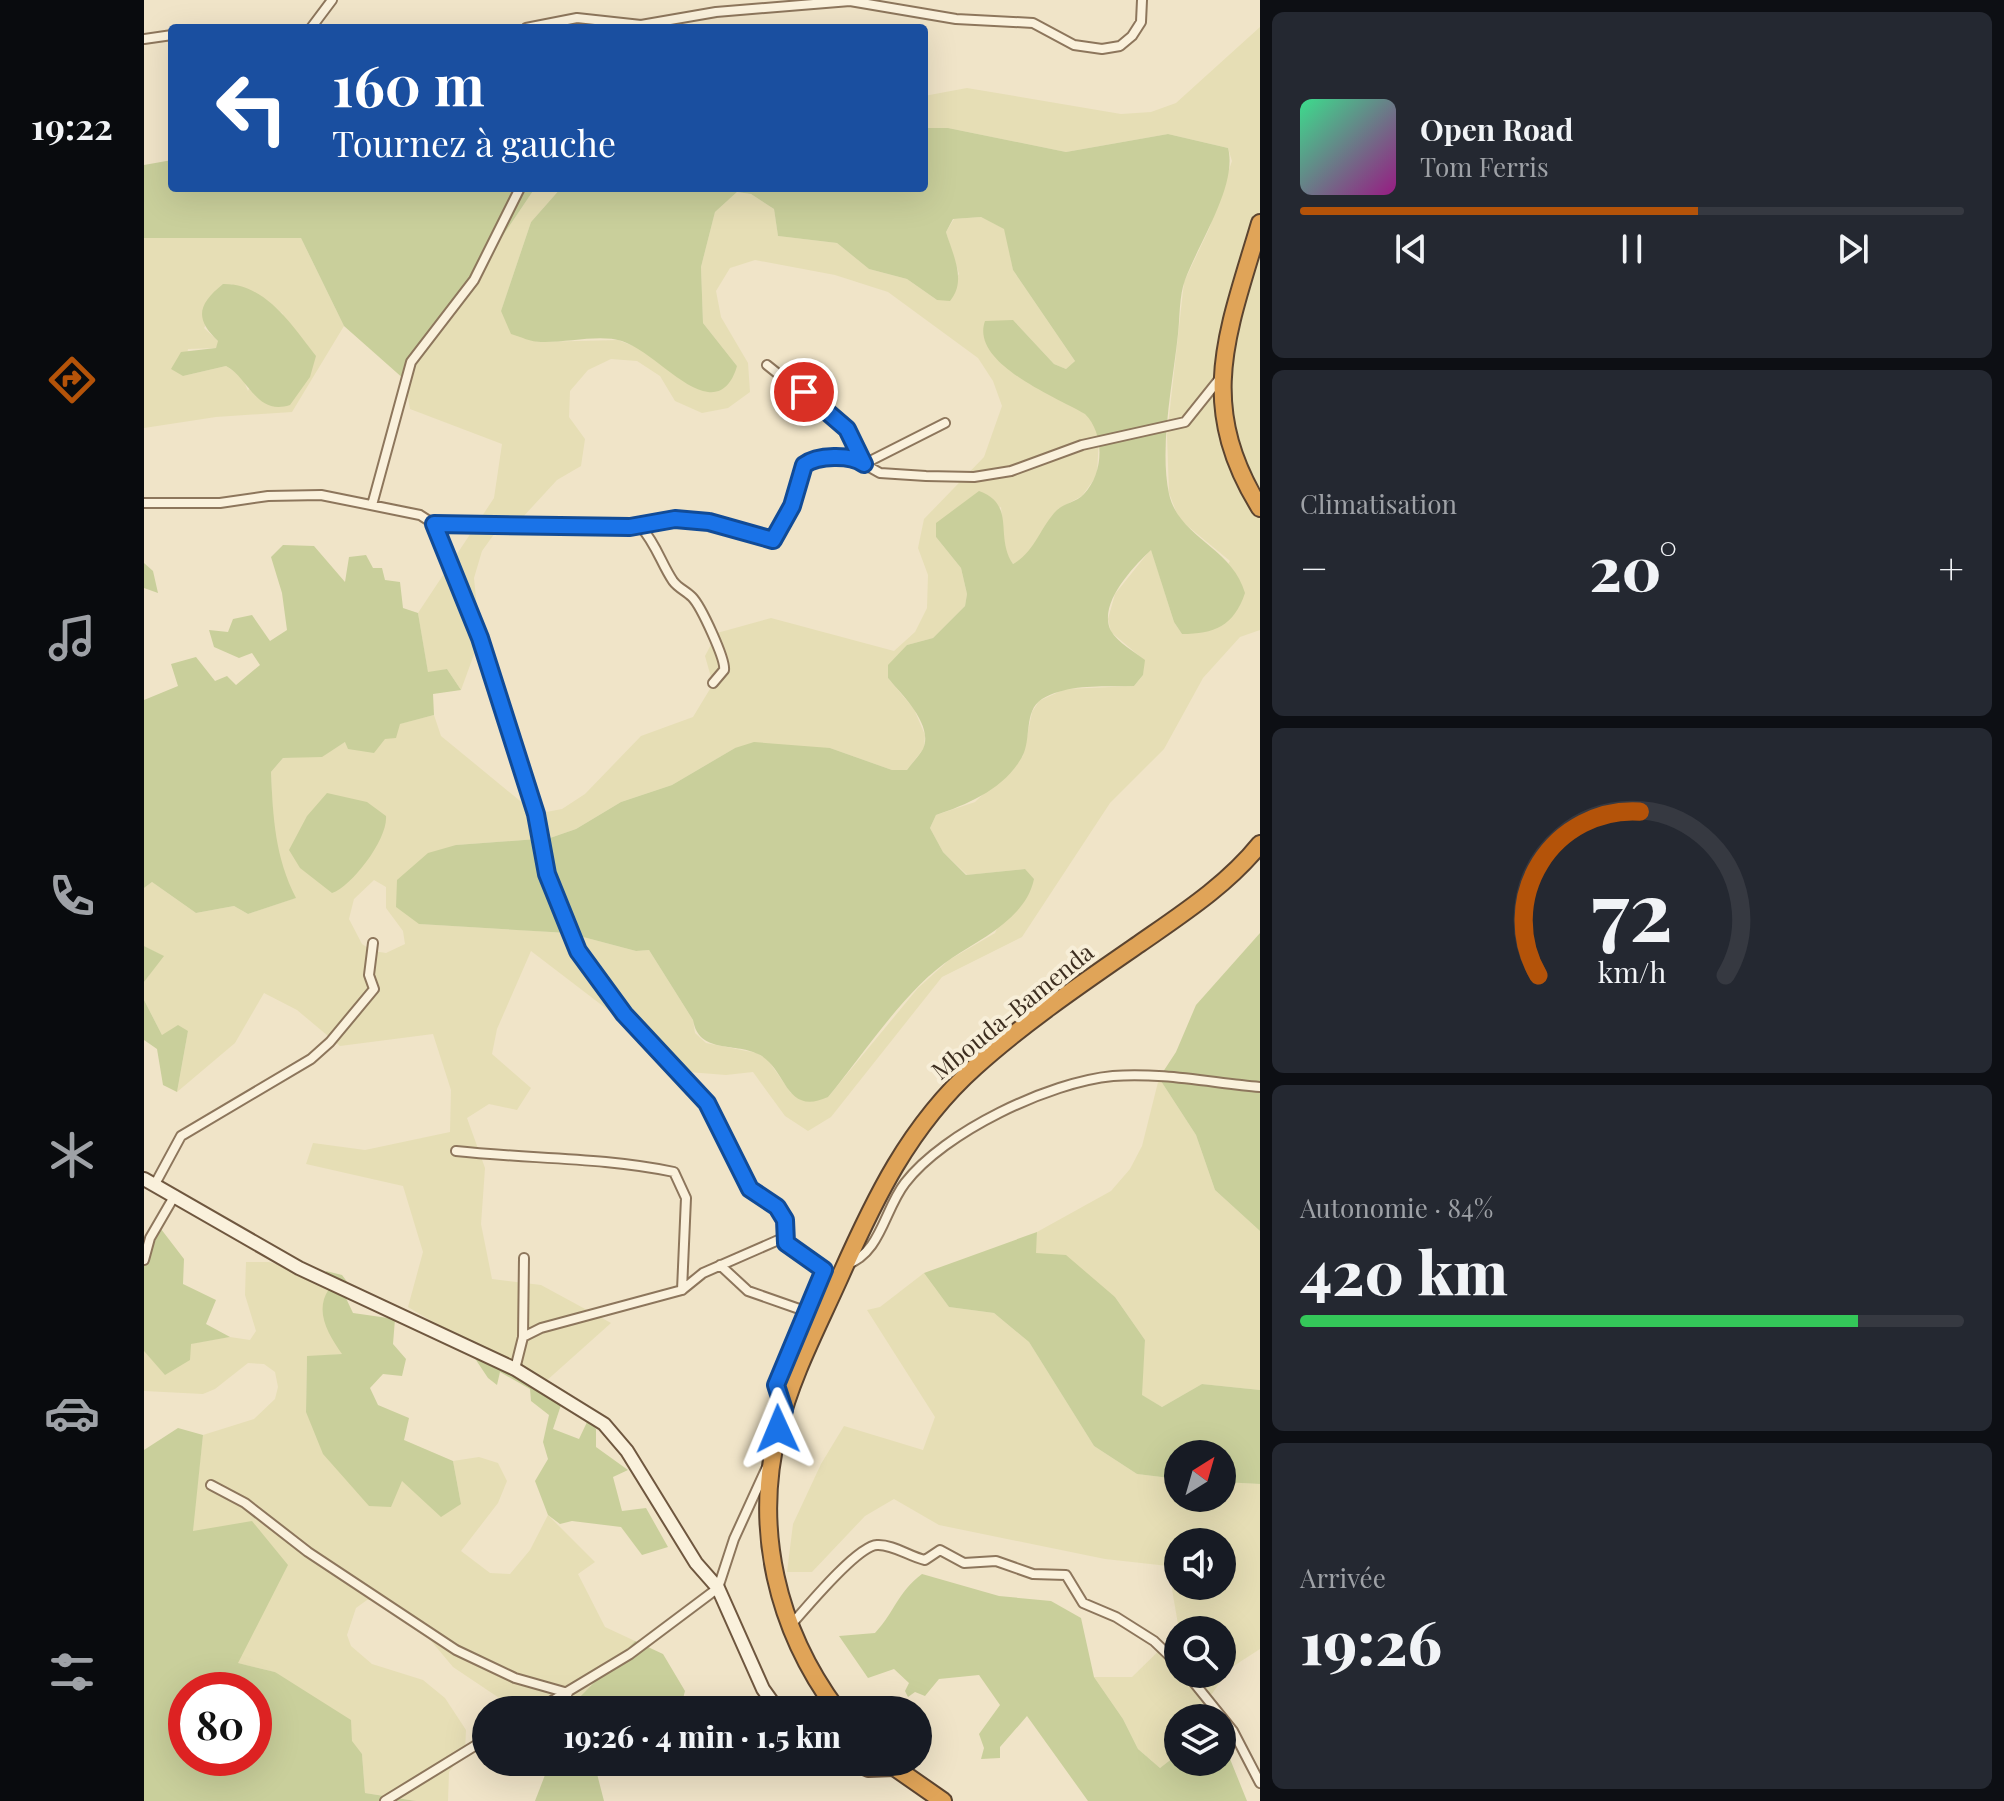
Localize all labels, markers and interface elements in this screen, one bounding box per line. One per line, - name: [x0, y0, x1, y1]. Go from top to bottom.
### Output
- text: 160 m: [332, 46, 485, 121]
- icon: left: [200, 56, 304, 160]
- text: 19:22: [31, 101, 113, 149]
- text: Open Road: [1420, 109, 1573, 149]
- text: Tournez à gauche: [332, 118, 616, 166]
- text: Tom Ferris: [1420, 149, 1549, 184]
- icon: previous: [1389, 227, 1433, 271]
- icon: pause: [1610, 227, 1654, 271]
- icon: next: [1831, 227, 1875, 271]
- icon: directions: [44, 352, 100, 408]
- pin: [770, 358, 838, 426]
- icon: arrive: [782, 370, 826, 414]
- text: Climatisation: [1300, 486, 1457, 521]
- text: 20°: [1589, 526, 1677, 606]
- text: −: [1300, 537, 1328, 596]
- text: +: [1938, 537, 1964, 596]
- icon: music: [44, 610, 100, 666]
- text: 72: [1591, 852, 1673, 963]
- icon: phone: [44, 868, 100, 924]
- street label: Mbouda-Bamenda: [924, 935, 1099, 1086]
- text: km/h: [1598, 953, 1666, 991]
- icon: climate: [44, 1127, 100, 1183]
- text: Autonomie · 84%: [1300, 1190, 1493, 1225]
- text: 420 km: [1300, 1230, 1508, 1310]
- icon: car: [44, 1385, 100, 1441]
- position arrow: [736, 1387, 820, 1471]
- north arrow: [1164, 1440, 1236, 1512]
- map controls: [1164, 1440, 1236, 1776]
- button: sound: [1164, 1528, 1236, 1600]
- text: Arrivée: [1300, 1560, 1386, 1595]
- text: 19:26: [1300, 1600, 1442, 1680]
- button: search: [1164, 1616, 1236, 1688]
- icon: filters: [44, 1644, 100, 1700]
- speed limit sign: 80: [168, 1672, 272, 1776]
- button: layers: [1164, 1704, 1236, 1776]
- text: 19:26 · 4 min · 1.5 km: [563, 1716, 841, 1756]

